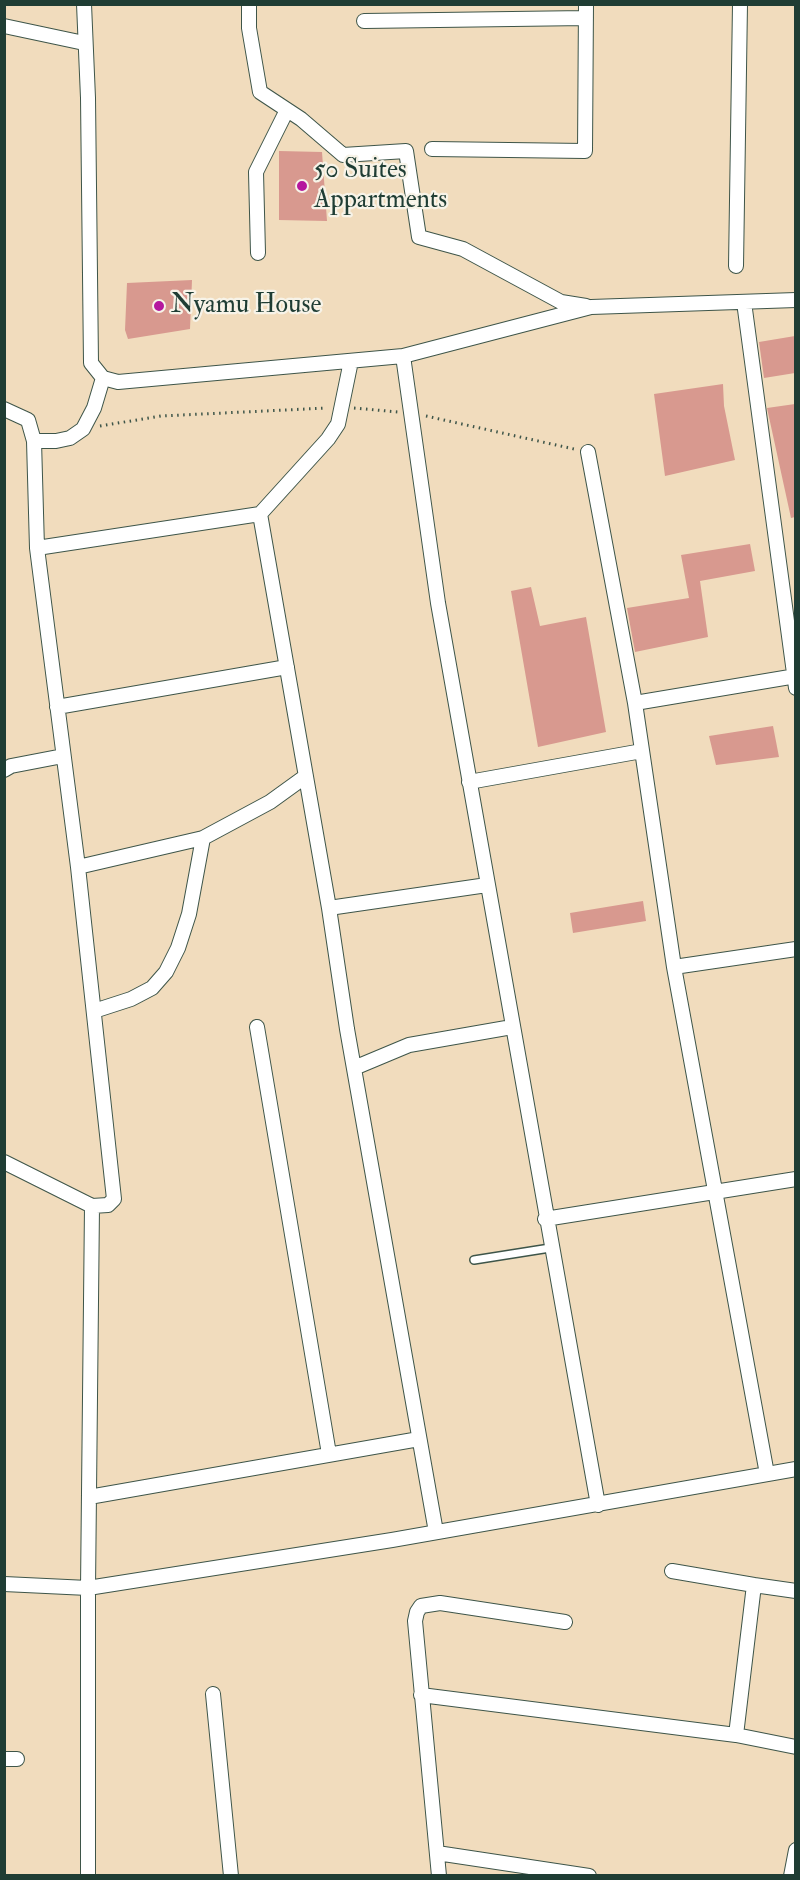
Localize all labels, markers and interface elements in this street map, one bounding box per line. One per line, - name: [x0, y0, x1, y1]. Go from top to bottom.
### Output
- place label: 50 Suites Appartments: [314, 155, 447, 216]
- marker: 50 Suites Appartments: [295, 179, 309, 193]
- place label: Nyamu House: [171, 290, 321, 322]
- marker: Nyamu House: [152, 299, 166, 313]

